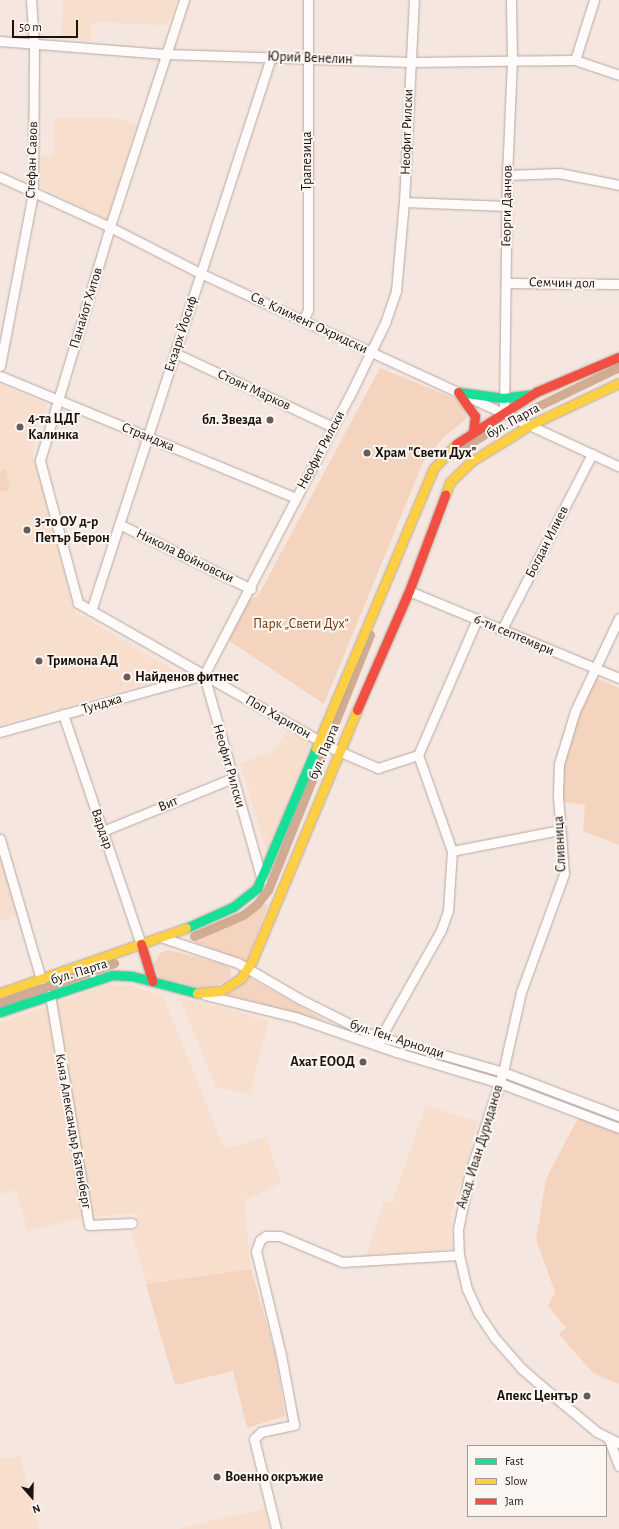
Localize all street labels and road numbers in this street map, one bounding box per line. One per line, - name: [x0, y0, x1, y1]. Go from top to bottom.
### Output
- street label: Юрий Венелин: [267, 48, 353, 68]
- street label: Неофит Рилски: [397, 89, 417, 175]
- street label: Стефан Савов: [22, 121, 42, 199]
- street label: Трапезица: [299, 131, 315, 191]
- street label: Георги Данчов: [498, 165, 516, 247]
- street label: Панайот Хитов: [66, 265, 106, 351]
- street label: Семчин дол: [529, 274, 595, 292]
- street label: Св. Климент Охридски: [248, 288, 370, 358]
- street label: Екзарх Йосиф: [161, 294, 201, 374]
- street label: Стоян Марков: [215, 366, 293, 414]
- street label: бул. Парта: [483, 400, 543, 442]
- street label: Неофит Рилски: [293, 408, 349, 492]
- street label: Странджа: [119, 419, 177, 455]
- street label: Богдан Илиев: [522, 503, 572, 581]
- street label: Никола Войновски: [133, 525, 237, 587]
- street label: 6-ти септември: [471, 611, 557, 659]
- street label: Тунджа: [80, 690, 124, 718]
- street label: Поп Харитон: [242, 691, 314, 743]
- street label: Неофит Рилски: [209, 722, 249, 810]
- street label: бул. Парта: [305, 722, 343, 782]
- street label: Вит: [156, 792, 180, 816]
- street label: Вардар: [87, 806, 117, 852]
- street label: Сливница: [550, 815, 570, 873]
- street label: бул. Парта: [49, 955, 109, 989]
- street label: бул. Ген. Арнолди: [348, 1016, 446, 1062]
- street label: Княз Александър Батенберг: [51, 1052, 95, 1210]
- street label: Акад. Иван Дуриданов: [453, 1083, 507, 1211]

